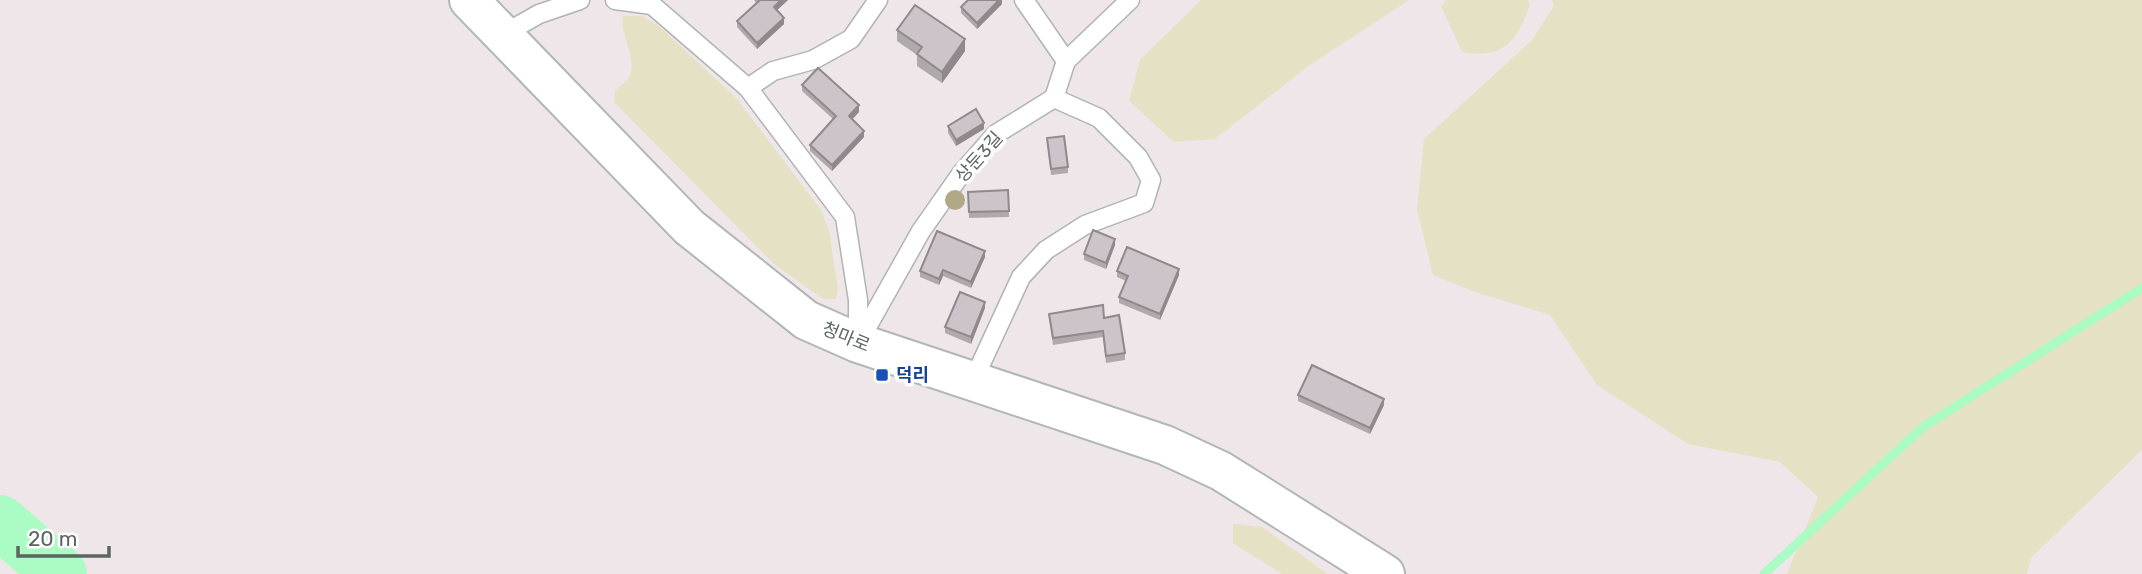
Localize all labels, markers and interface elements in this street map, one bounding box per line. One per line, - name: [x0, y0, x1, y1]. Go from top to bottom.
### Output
- street label: 상둔3길: [951, 127, 1007, 187]
- street label: 청마로: [819, 317, 873, 357]
- place label: 덕리: [896, 364, 929, 386]
- marker: 덕리: [874, 367, 890, 383]
- scale bar: [18, 514, 108, 558]
- text: 20 m: [28, 526, 77, 551]

